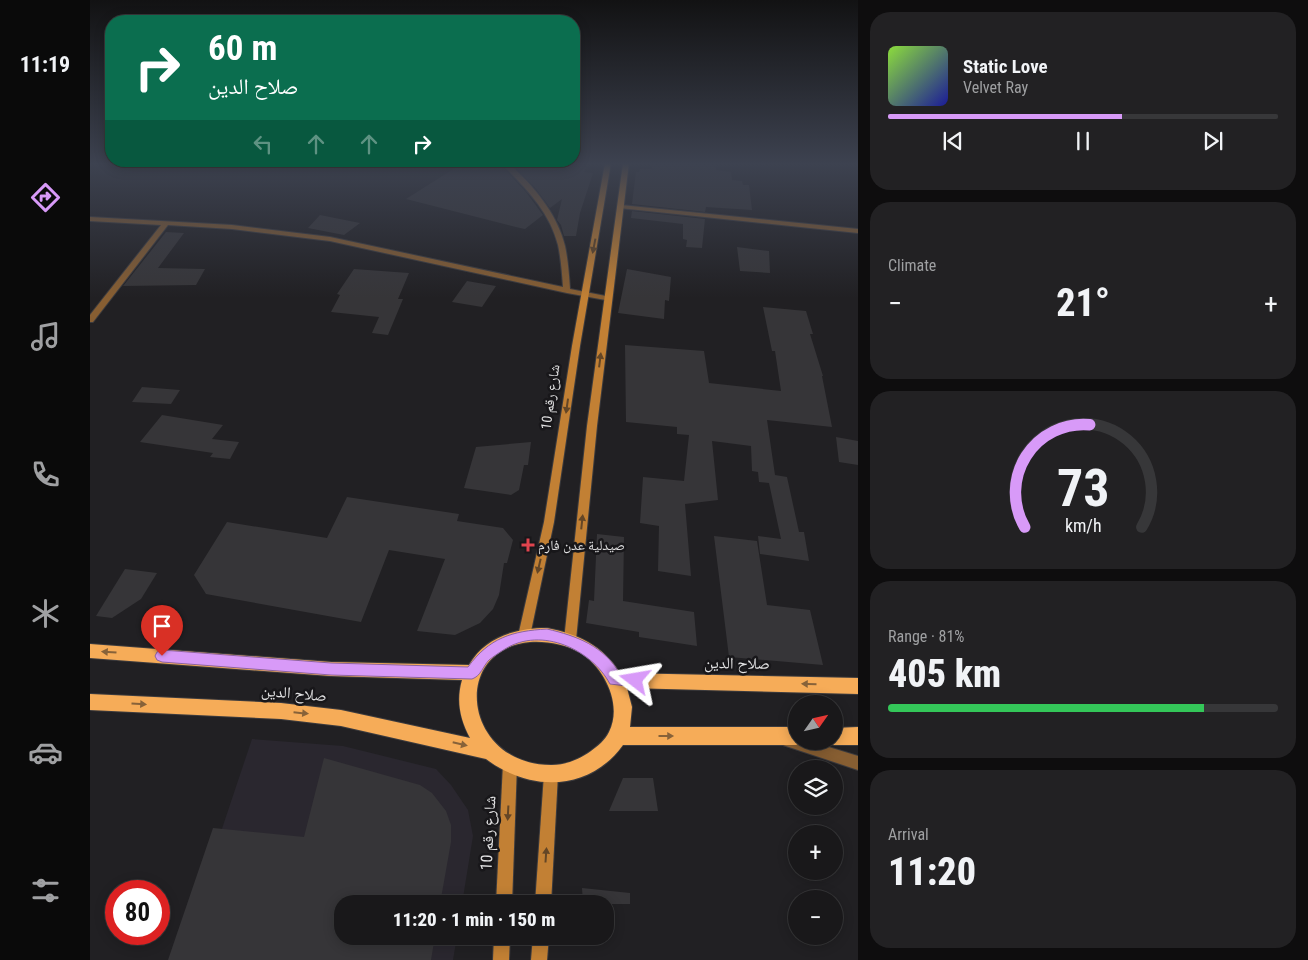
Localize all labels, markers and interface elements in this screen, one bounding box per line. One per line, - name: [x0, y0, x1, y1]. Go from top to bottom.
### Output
- text: 60 m: [208, 28, 277, 69]
- icon: right: [125, 35, 190, 100]
- text: 11:19: [20, 52, 70, 77]
- text: Static Love: [963, 55, 1048, 78]
- text: صلاح الدين: [208, 74, 299, 99]
- text: Velvet Ray: [963, 78, 1028, 97]
- icon: previous: [939, 127, 967, 155]
- icon: pause: [1069, 127, 1097, 155]
- icon: next: [1199, 127, 1227, 155]
- icon: left: [249, 130, 277, 158]
- icon: ahead: [302, 130, 330, 158]
- icon: ahead: [355, 130, 383, 158]
- icon: right: [408, 130, 436, 158]
- icon: directions: [28, 180, 63, 215]
- one-way arrow: [589, 238, 597, 254]
- text: Climate: [888, 256, 936, 275]
- text: 21°: [1056, 281, 1110, 325]
- text: −: [888, 287, 902, 320]
- text: +: [1264, 287, 1278, 320]
- icon: music: [28, 319, 63, 354]
- one-way arrow: [597, 352, 605, 368]
- street label: شارع رقم 10: [538, 363, 564, 431]
- one-way arrow: [562, 398, 570, 414]
- icon: phone: [28, 457, 63, 492]
- text: 73: [1057, 458, 1109, 519]
- one-way arrow: [578, 514, 586, 530]
- text: km/h: [1065, 515, 1101, 536]
- place label: صيدلية عدن فارم: [538, 537, 625, 555]
- marker: صيدلية عدن فارم: [522, 539, 534, 551]
- one-way arrow: [535, 559, 543, 574]
- icon: climate: [28, 596, 63, 631]
- pin: [141, 605, 183, 656]
- icon: arrive: [148, 612, 176, 640]
- text: Range · 81%: [888, 627, 964, 646]
- one-way arrow: [100, 648, 116, 656]
- text: 405 km: [888, 652, 1001, 696]
- position arrow: [608, 653, 660, 705]
- street label: صلاح الدين: [704, 653, 770, 674]
- one-way arrow: [801, 680, 817, 688]
- street label: صلاح الدين: [260, 681, 328, 706]
- north arrow: [788, 695, 842, 750]
- map controls: [788, 695, 843, 945]
- one-way arrow: [131, 701, 147, 709]
- one-way arrow: [293, 710, 309, 718]
- one-way arrow: [659, 732, 675, 740]
- icon: car: [28, 735, 63, 770]
- one-way arrow: [453, 740, 468, 748]
- button: layers: [788, 760, 843, 815]
- street label: شارع رقم 10: [477, 795, 500, 871]
- one-way arrow: [504, 805, 512, 821]
- button: +: [788, 825, 843, 880]
- text: Arrival: [888, 825, 929, 844]
- one-way arrow: [542, 847, 550, 863]
- text: 11:20: [888, 850, 976, 894]
- icon: filters: [28, 873, 63, 908]
- speed limit sign: 80: [105, 880, 170, 945]
- button: −: [788, 890, 843, 945]
- text: 11:20 · 1 min · 150 m: [393, 908, 555, 931]

